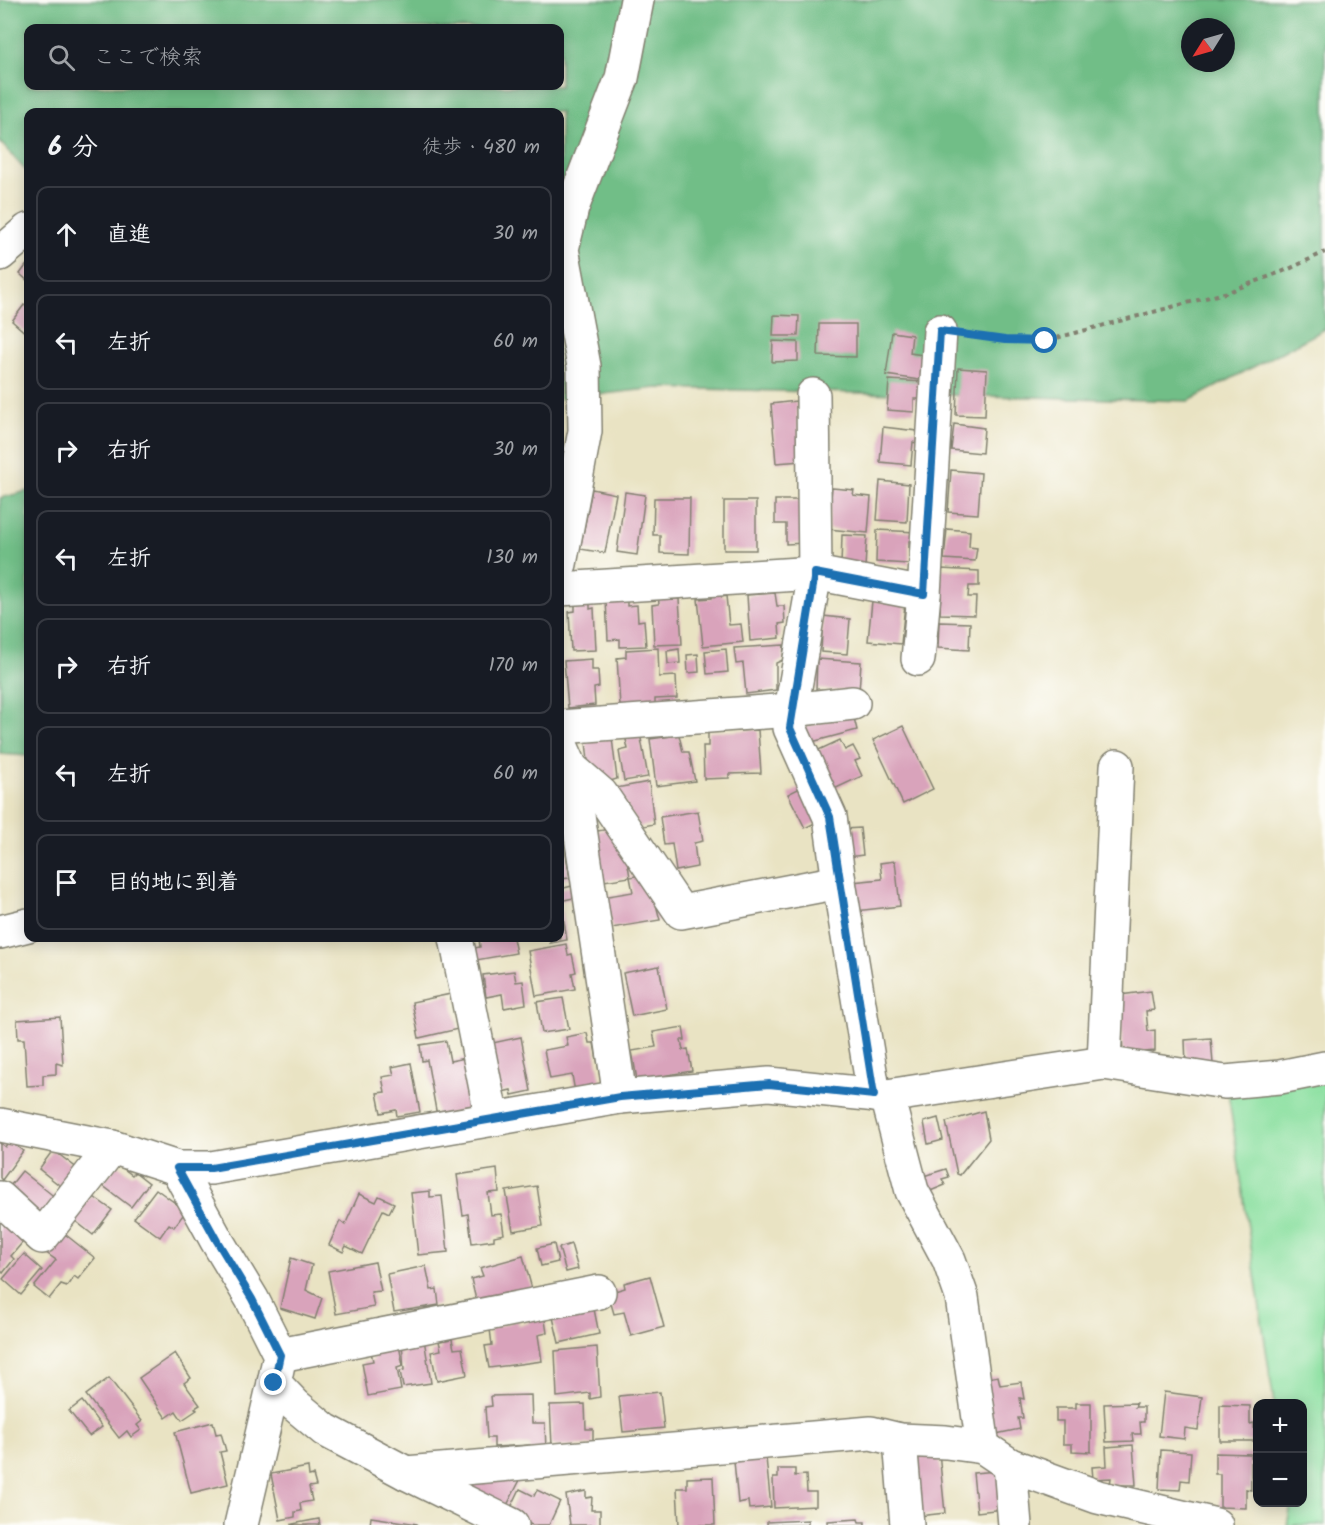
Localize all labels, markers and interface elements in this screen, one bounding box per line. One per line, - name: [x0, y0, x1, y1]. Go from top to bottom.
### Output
- north arrow: [1181, 18, 1235, 72]
- search box: [24, 24, 564, 90]
- icon: search: [45, 41, 78, 74]
- text: ここで検索: [93, 41, 203, 76]
- text: 6 分: [48, 127, 98, 169]
- text: 徒歩 · 480 m: [422, 132, 540, 164]
- icon: ahead: [50, 218, 83, 251]
- text: 直進: [107, 218, 151, 253]
- text: 30 m: [493, 218, 538, 250]
- icon: left: [50, 326, 83, 359]
- text: 左折: [107, 326, 151, 361]
- text: 60 m: [493, 326, 538, 358]
- route start: [1031, 327, 1057, 353]
- icon: right: [50, 434, 83, 467]
- text: 右折: [107, 434, 151, 469]
- text: 30 m: [493, 434, 538, 466]
- icon: left: [50, 542, 83, 575]
- text: 左折: [107, 542, 151, 577]
- text: 130 m: [486, 542, 538, 574]
- icon: right: [50, 650, 83, 683]
- text: 右折: [107, 650, 151, 685]
- text: 170 m: [489, 650, 538, 682]
- icon: left: [50, 758, 83, 791]
- text: 左折: [107, 758, 151, 793]
- text: 60 m: [493, 758, 538, 790]
- icon: arrive: [50, 866, 83, 899]
- text: 目的地に到着: [107, 866, 239, 901]
- route end: [260, 1369, 286, 1395]
- map controls: [1253, 1399, 1307, 1507]
- button: +: [1253, 1399, 1307, 1453]
- button: −: [1253, 1453, 1307, 1507]

